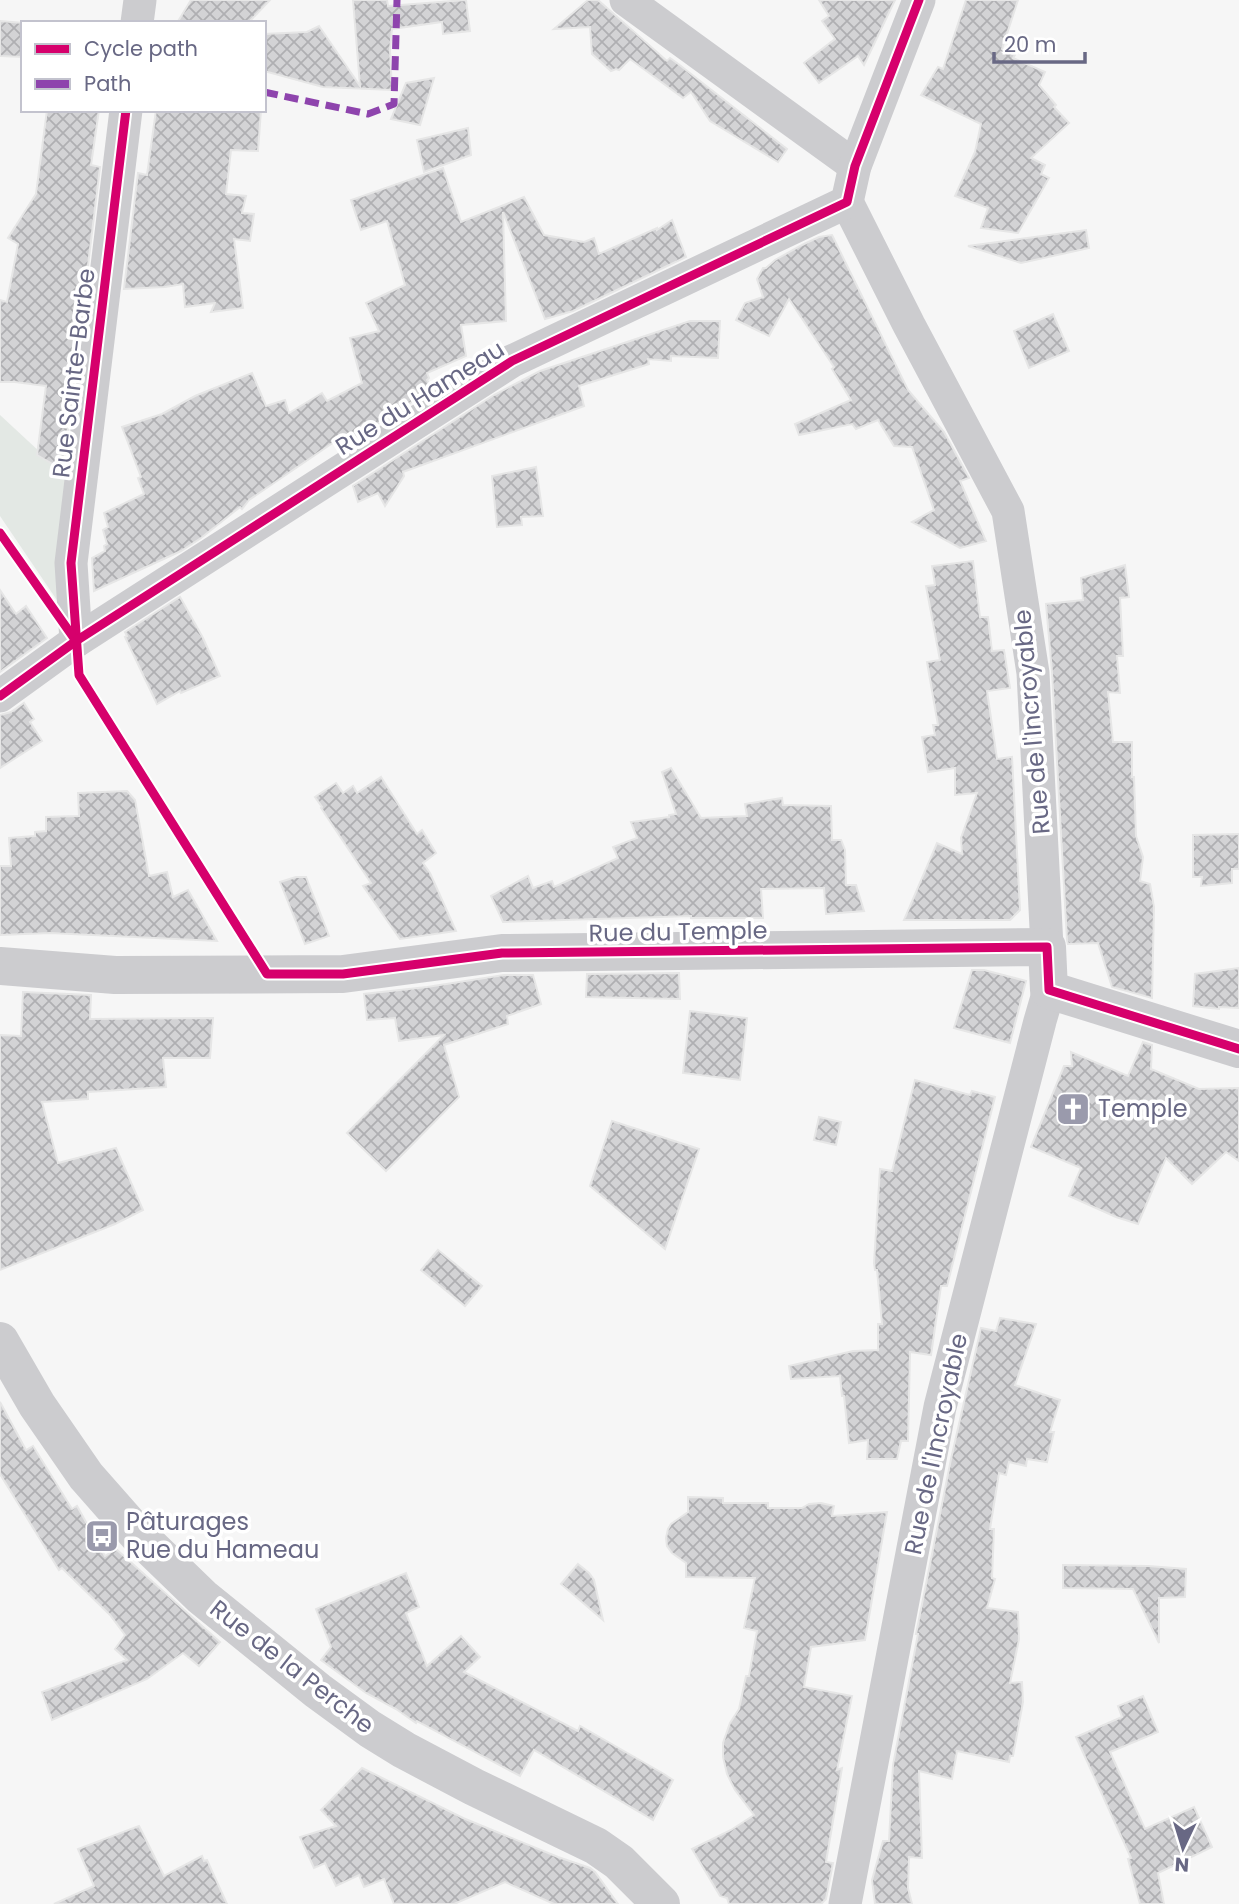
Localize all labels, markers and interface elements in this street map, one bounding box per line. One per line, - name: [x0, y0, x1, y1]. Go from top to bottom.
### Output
- legend: [21, 21, 266, 112]
- scale bar: [994, 21, 1085, 65]
- text: 20 m: [1004, 30, 1057, 59]
- text: Cycle path: [84, 34, 198, 63]
- text: Path: [84, 69, 131, 98]
- street label: Rue Sainte-Barbe: [44, 266, 103, 479]
- street label: Rue du Hameau: [329, 332, 510, 463]
- street label: Rue de l'Incroyable: [1005, 608, 1058, 836]
- street label: Rue du Temple: [588, 913, 768, 950]
- church icon: Temple: [1054, 1090, 1092, 1128]
- place label: Temple: [1098, 1092, 1188, 1125]
- street label: Rue de l'Incroyable: [896, 1330, 975, 1558]
- place label: Pâturages Rue du Hameau: [126, 1505, 319, 1566]
- bus stop icon: Pâturages Rue du Hameau: [83, 1517, 121, 1555]
- street label: Rue de la Perche: [203, 1592, 381, 1741]
- north arrow: [1148, 1813, 1218, 1883]
- text: N: [1174, 1850, 1190, 1878]

